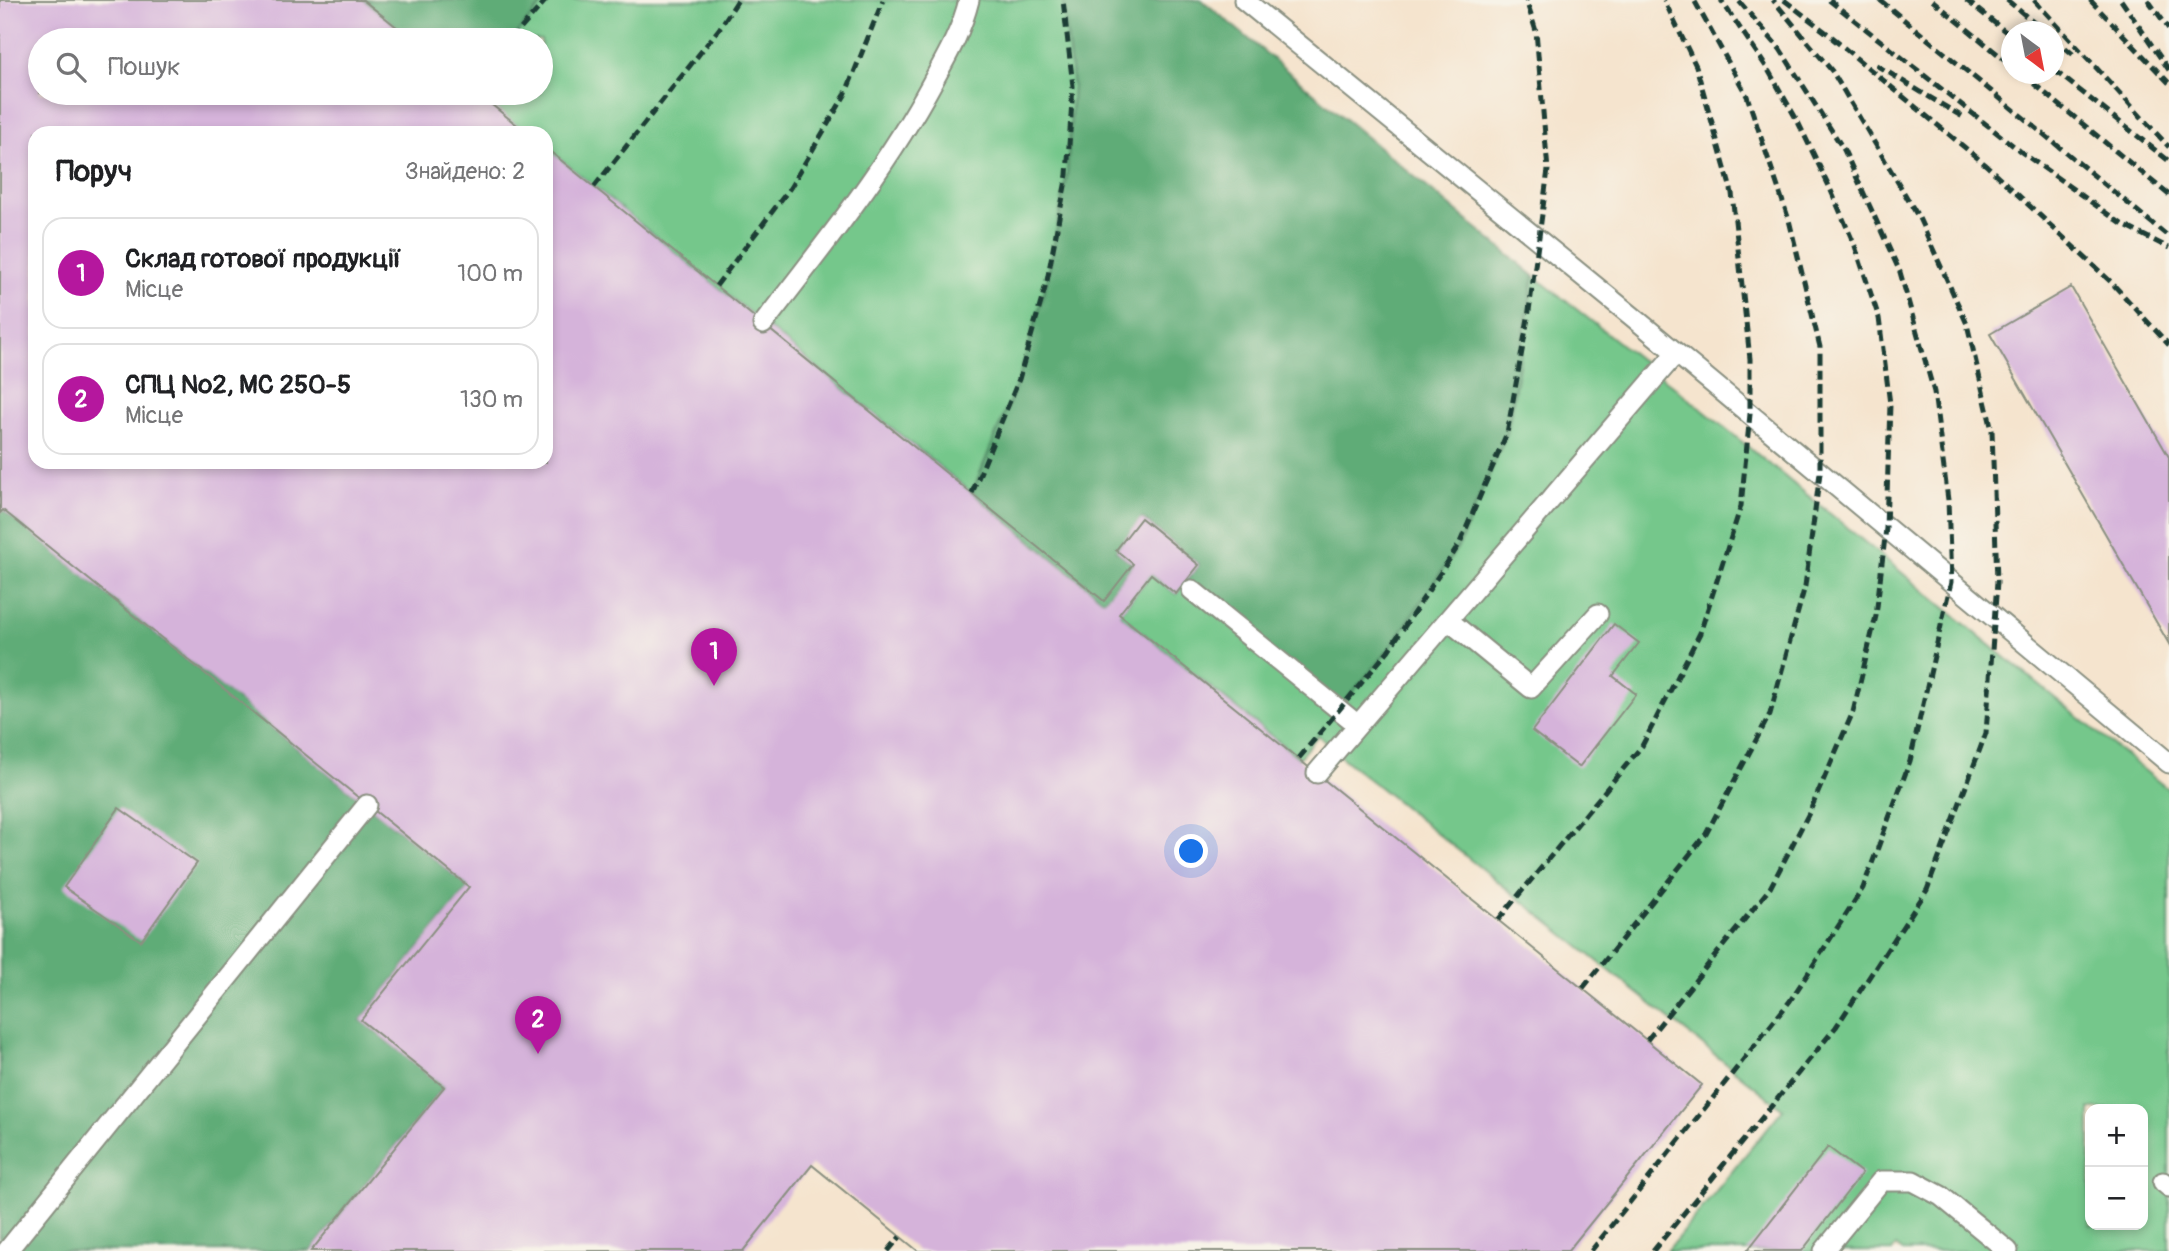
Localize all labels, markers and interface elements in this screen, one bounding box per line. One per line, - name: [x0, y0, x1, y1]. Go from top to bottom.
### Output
- north arrow: [2001, 21, 2064, 84]
- search box: [28, 28, 553, 105]
- icon: search: [52, 48, 90, 86]
- text: Пошук: [108, 51, 181, 83]
- text: Поруч: [56, 153, 132, 190]
- text: Знайдено: 2: [405, 157, 525, 186]
- text: Склад готової продукції: [125, 243, 402, 275]
- text: 1: [77, 259, 86, 288]
- text: 100 m: [457, 259, 523, 288]
- text: Місце: [125, 275, 183, 304]
- text: СПЦ №2, МС 250-5: [125, 369, 351, 401]
- text: 2: [75, 385, 87, 414]
- text: 130 m: [460, 385, 523, 414]
- text: Місце: [125, 401, 183, 430]
- pin: 1: [691, 628, 737, 686]
- your location: [1174, 834, 1208, 868]
- pin: 2: [515, 996, 561, 1054]
- map controls: [2085, 1104, 2148, 1230]
- button: +: [2085, 1104, 2148, 1167]
- button: −: [2085, 1167, 2148, 1230]

